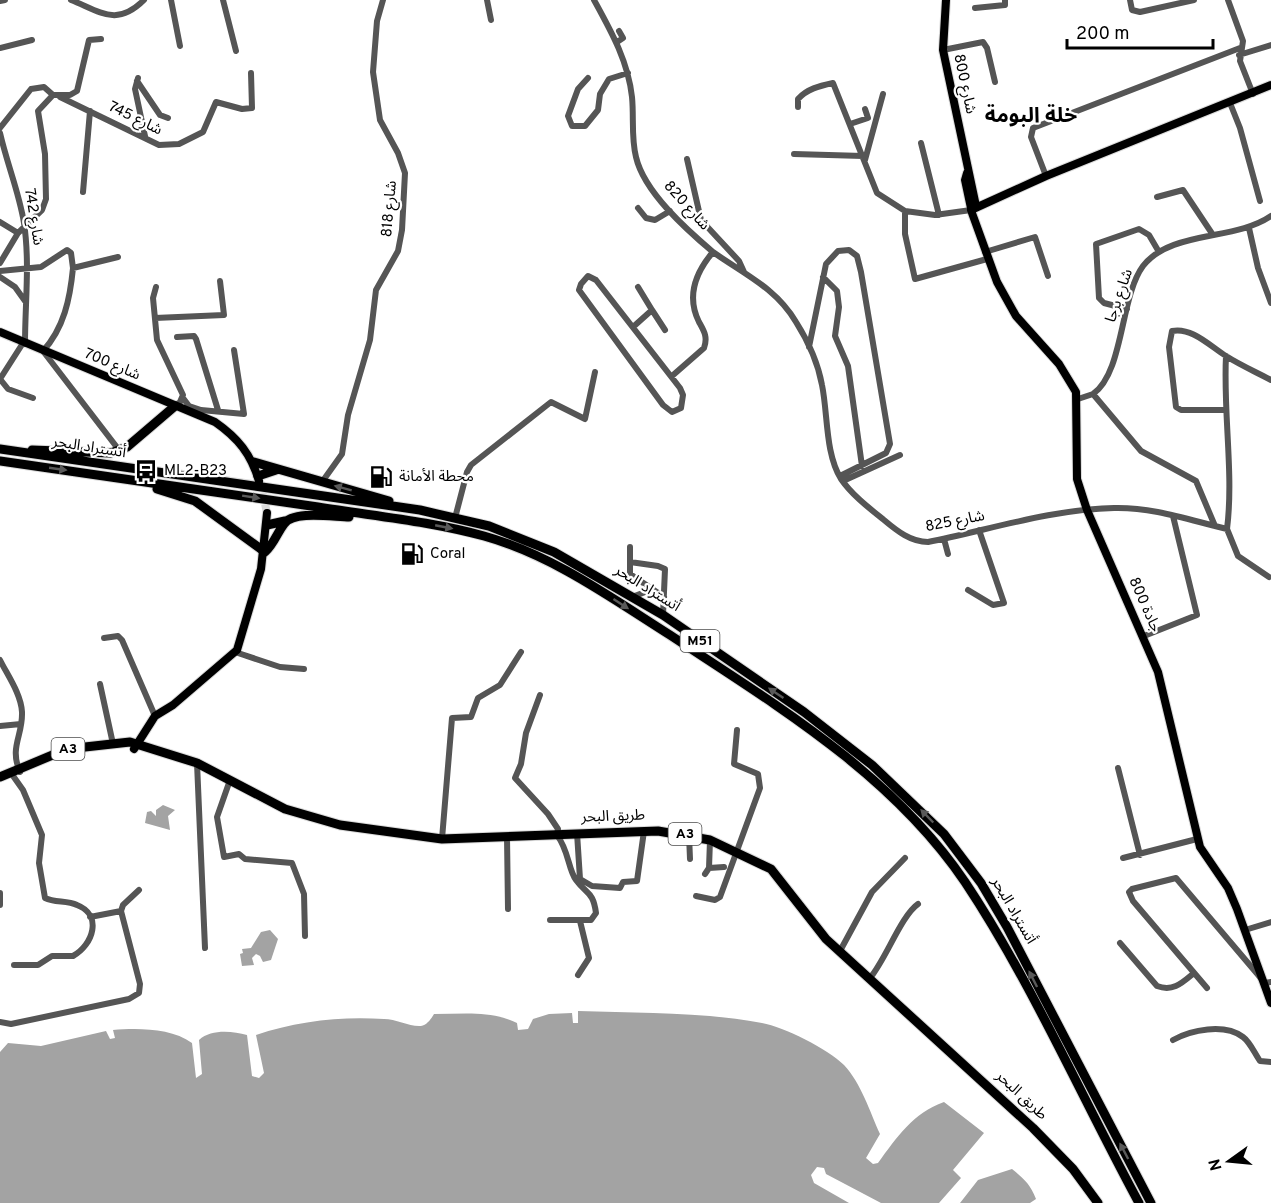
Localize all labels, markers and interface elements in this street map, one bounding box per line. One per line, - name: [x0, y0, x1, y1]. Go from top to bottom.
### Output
- scale bar: [1067, 12, 1212, 50]
- text: 200 m: [1076, 23, 1129, 46]
- street label: شارع 800: [947, 52, 980, 116]
- street label: شارع 745: [104, 98, 165, 141]
- district label: خلة البومة: [985, 103, 1077, 130]
- street label: شارع 820: [658, 177, 713, 236]
- street label: شارع 818: [378, 180, 403, 238]
- street label: شارع 742: [18, 187, 47, 247]
- street label: شارع برجا: [1102, 267, 1139, 326]
- street label: شارع 700: [81, 345, 143, 386]
- street label: أتستراد البحر: [50, 432, 128, 463]
- bus stop icon: ML2-B23: [133, 458, 159, 484]
- place label: ML2-B23: [164, 462, 227, 481]
- fuel station icon: محطة الأمانة: [368, 464, 394, 490]
- one-way arrow: [48, 465, 67, 474]
- place label: محطة الأمانة: [399, 468, 474, 487]
- one-way arrow: [334, 483, 352, 492]
- one-way arrow: [242, 493, 261, 502]
- street label: شارع 825: [924, 507, 987, 538]
- one-way arrow: [434, 522, 453, 532]
- fuel station icon: Coral: [399, 541, 425, 567]
- place label: Coral: [430, 545, 465, 564]
- street label: أتستراد البحر: [610, 560, 684, 617]
- street label: جادة 800: [1124, 575, 1165, 636]
- one-way arrow: [613, 598, 629, 609]
- road number: M51: [680, 630, 720, 652]
- one-way arrow: [769, 687, 785, 699]
- road number: A3: [52, 738, 84, 760]
- street label: طريق البحر: [580, 806, 645, 828]
- one-way arrow: [920, 809, 934, 824]
- road number: A3: [668, 823, 702, 845]
- street label: أتستراد البحر: [986, 873, 1041, 948]
- one-way arrow: [1028, 970, 1038, 987]
- street label: طريق البحر: [990, 1067, 1051, 1125]
- north arrow: [1199, 1131, 1259, 1191]
- one-way arrow: [1120, 1142, 1130, 1160]
- text: N: [1205, 1156, 1228, 1173]

